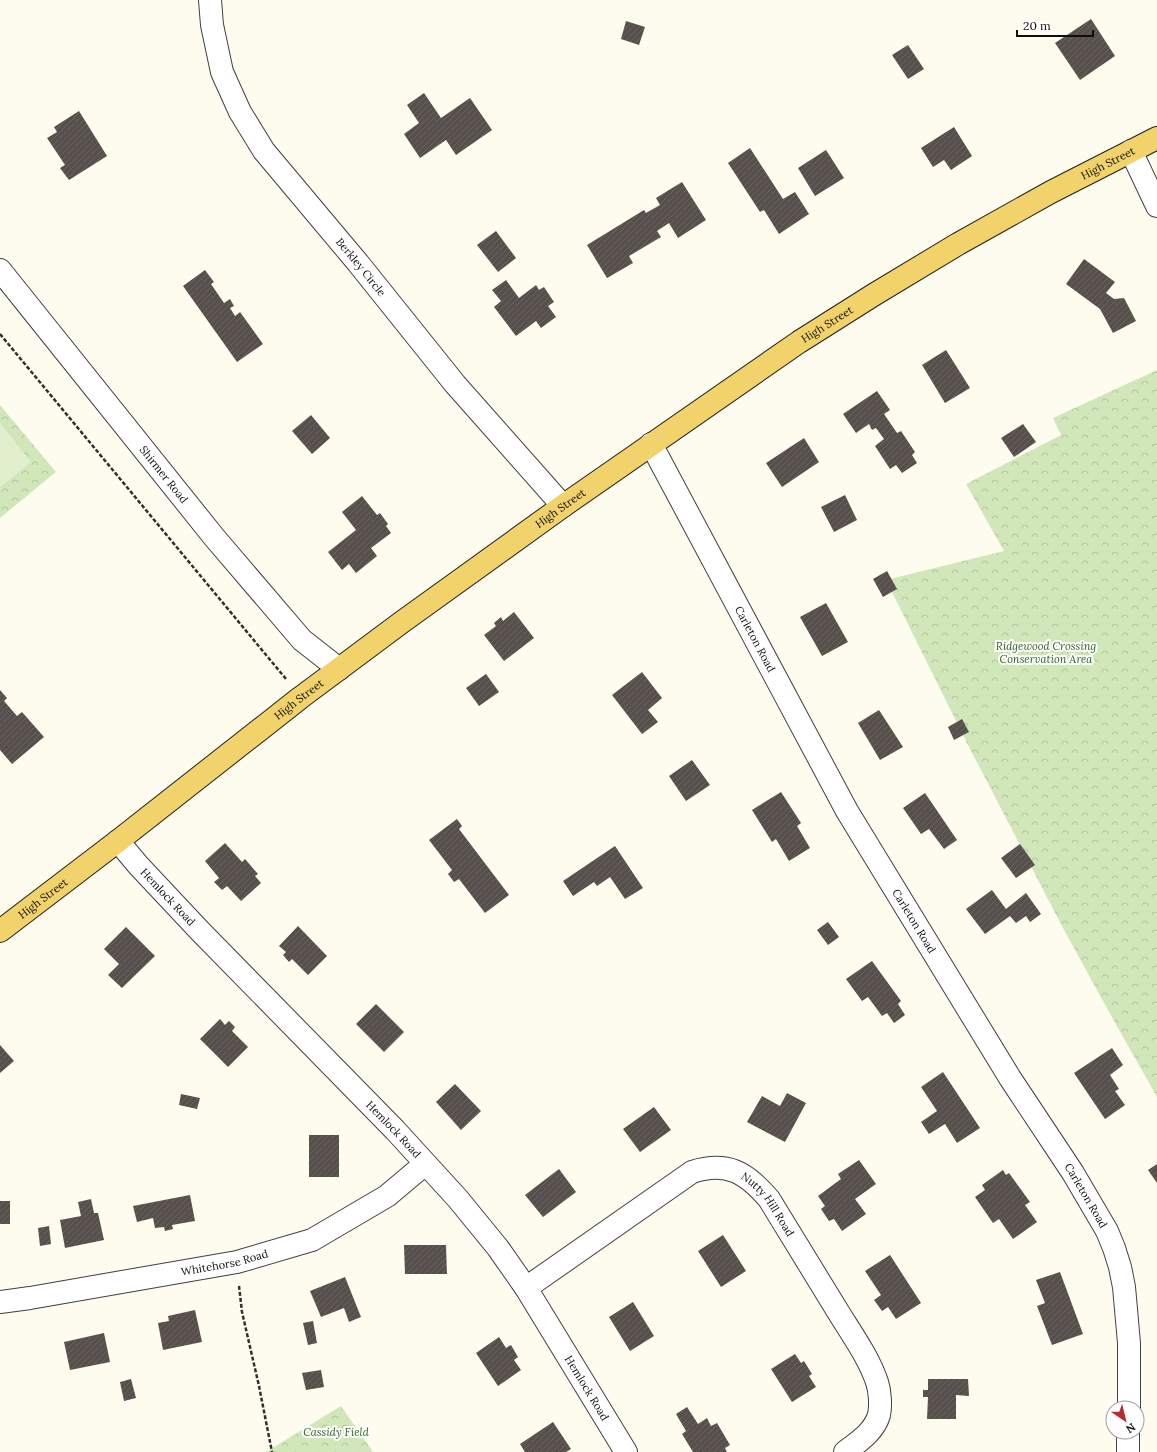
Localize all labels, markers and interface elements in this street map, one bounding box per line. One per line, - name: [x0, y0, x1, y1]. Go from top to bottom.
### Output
- scale bar: [1017, 12, 1093, 38]
- text: 20 m: [1023, 18, 1051, 33]
- street label: High Street: [1078, 143, 1138, 183]
- street label: Berkley Circle: [333, 235, 389, 299]
- street label: High Street: [798, 302, 856, 346]
- street label: Shirmer Road: [137, 443, 191, 506]
- street label: High Street: [532, 485, 589, 531]
- street label: Carleton Road: [732, 604, 779, 675]
- park label: Ridgewood Crossing Conservation Area: [996, 639, 1096, 666]
- street label: High Street: [271, 676, 327, 723]
- street label: Hemlock Road: [138, 865, 199, 929]
- street label: High Street: [15, 874, 71, 922]
- street label: Carleton Road: [889, 886, 939, 956]
- street label: Hemlock Road: [363, 1098, 424, 1161]
- street label: Carleton Road: [1061, 1161, 1111, 1231]
- street label: Nutty Hill Road: [739, 1169, 798, 1239]
- street label: Whitehorse Road: [180, 1246, 270, 1279]
- street label: Hemlock Road: [562, 1353, 612, 1423]
- north arrow: [1105, 1400, 1145, 1440]
- text: N: [1123, 1420, 1138, 1437]
- park label: Cassidy Field: [303, 1425, 370, 1439]

